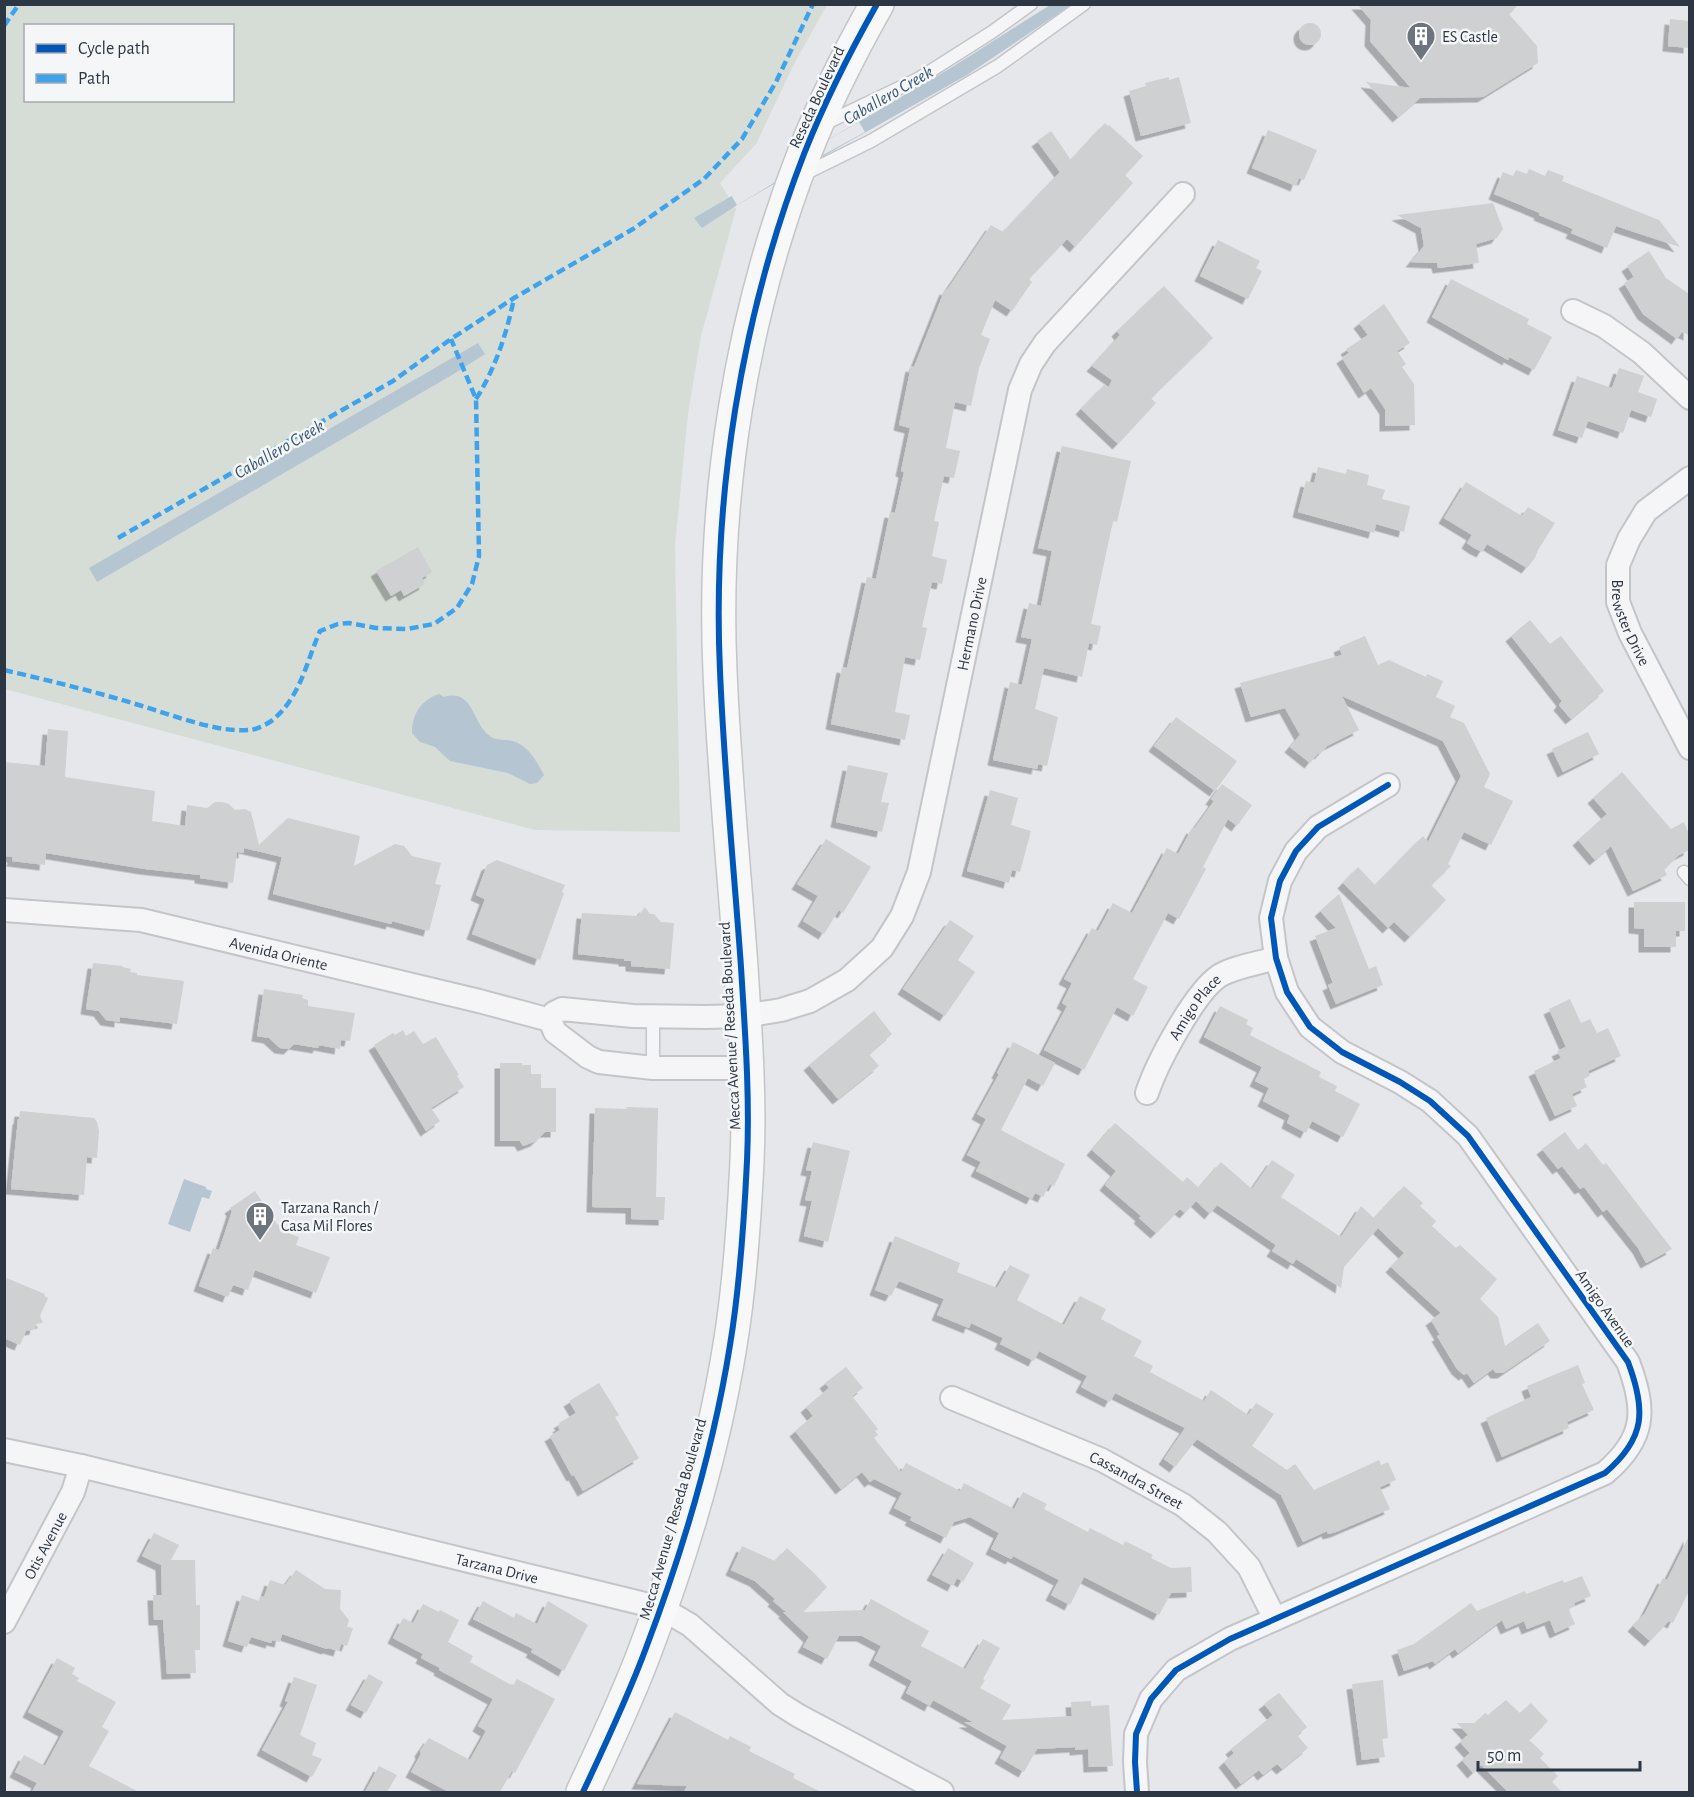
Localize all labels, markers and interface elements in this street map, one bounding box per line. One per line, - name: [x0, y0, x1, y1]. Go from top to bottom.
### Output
- building icon: ES Castle: [1405, 20, 1437, 62]
- legend: [24, 24, 234, 102]
- place label: ES Castle: [1442, 29, 1498, 45]
- text: Cycle path: [78, 40, 150, 58]
- street label: Reseda Boulevard: [786, 44, 847, 151]
- water label: Caballero Creek: [841, 63, 936, 129]
- text: Path: [78, 70, 110, 88]
- water label: Caballero Creek: [232, 417, 327, 483]
- street label: Hermano Drive: [954, 575, 990, 672]
- street label: Brewster Drive: [1609, 579, 1653, 668]
- street label: Mecca Avenue / Reseda Boulevard: [717, 921, 743, 1131]
- street label: Avenida Oriente: [228, 934, 329, 973]
- street label: Amigo Place: [1166, 971, 1224, 1043]
- building icon: Tarzana Ranch / Casa Mil Flores: [244, 1200, 276, 1242]
- place label: Tarzana Ranch / Casa Mil Flores: [281, 1200, 378, 1234]
- street label: Amigo Avenue: [1573, 1267, 1638, 1350]
- street label: Mecca Avenue / Reseda Boulevard: [637, 1417, 709, 1622]
- street label: Cassandra Street: [1087, 1449, 1186, 1512]
- street label: Otis Avenue: [21, 1509, 70, 1582]
- street label: Tarzana Drive: [454, 1551, 540, 1587]
- scale bar: [1478, 1734, 1640, 1772]
- text: 50 m: [1487, 1747, 1521, 1765]

